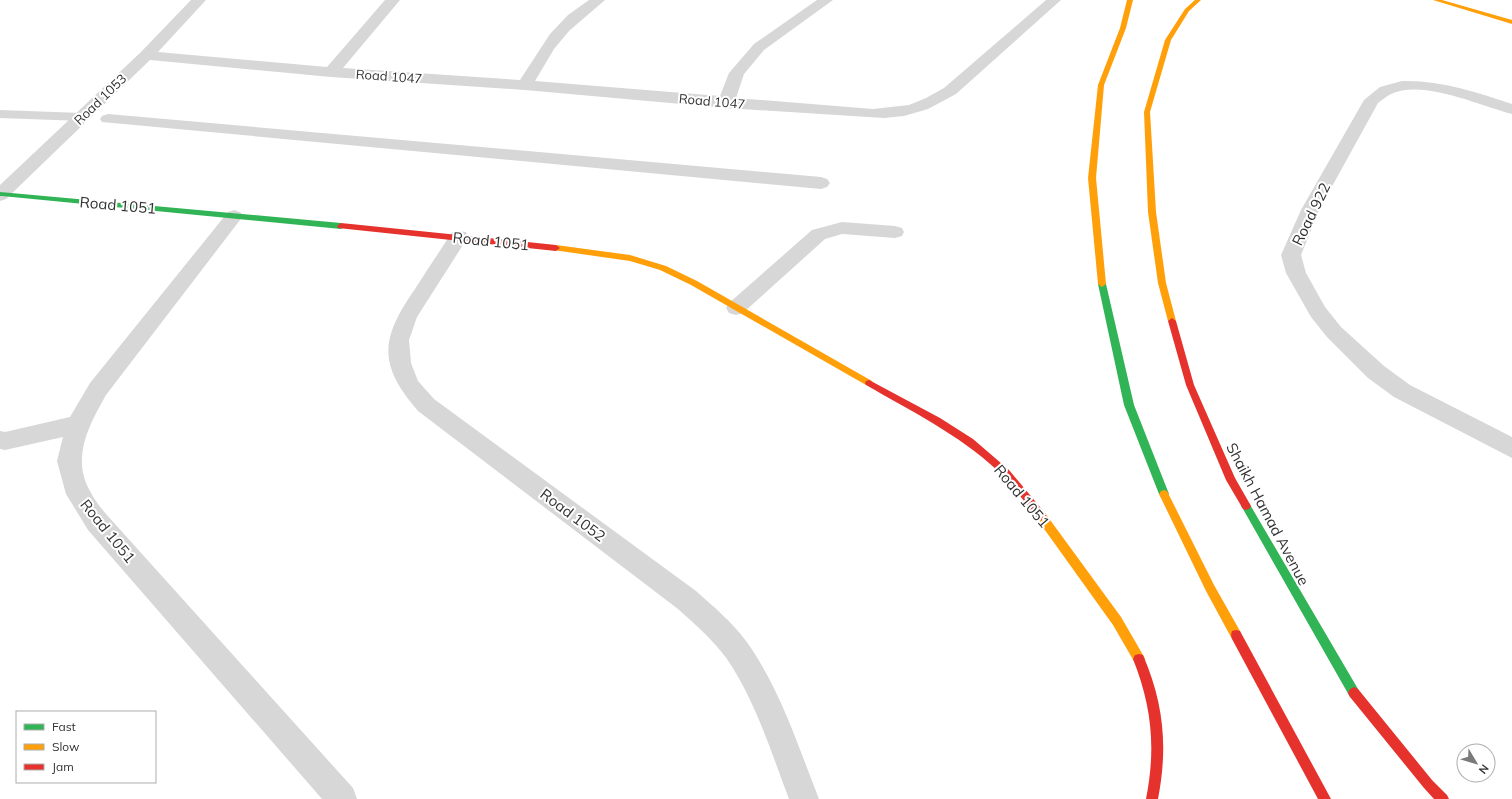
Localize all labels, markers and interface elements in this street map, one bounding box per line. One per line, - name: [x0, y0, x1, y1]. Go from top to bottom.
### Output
- street label: Road 1047: [355, 66, 423, 86]
- street label: Road 1053: [71, 70, 129, 128]
- street label: Road 1047: [678, 90, 746, 112]
- street label: Road 922: [1288, 179, 1334, 249]
- street label: Road 1051: [79, 192, 157, 218]
- street label: Road 1051: [452, 228, 530, 254]
- street label: Shaikh Hamad Avenue: [1222, 439, 1314, 589]
- street label: Road 1051: [990, 461, 1054, 531]
- street label: Road 1052: [537, 484, 609, 546]
- street label: Road 1051: [76, 495, 140, 567]
- legend: [16, 711, 156, 783]
- text: Fast: [52, 719, 76, 734]
- text: Slow: [52, 739, 80, 754]
- north arrow: [1456, 743, 1496, 783]
- text: Jam: [52, 759, 74, 774]
- text: N: [1476, 762, 1492, 777]

